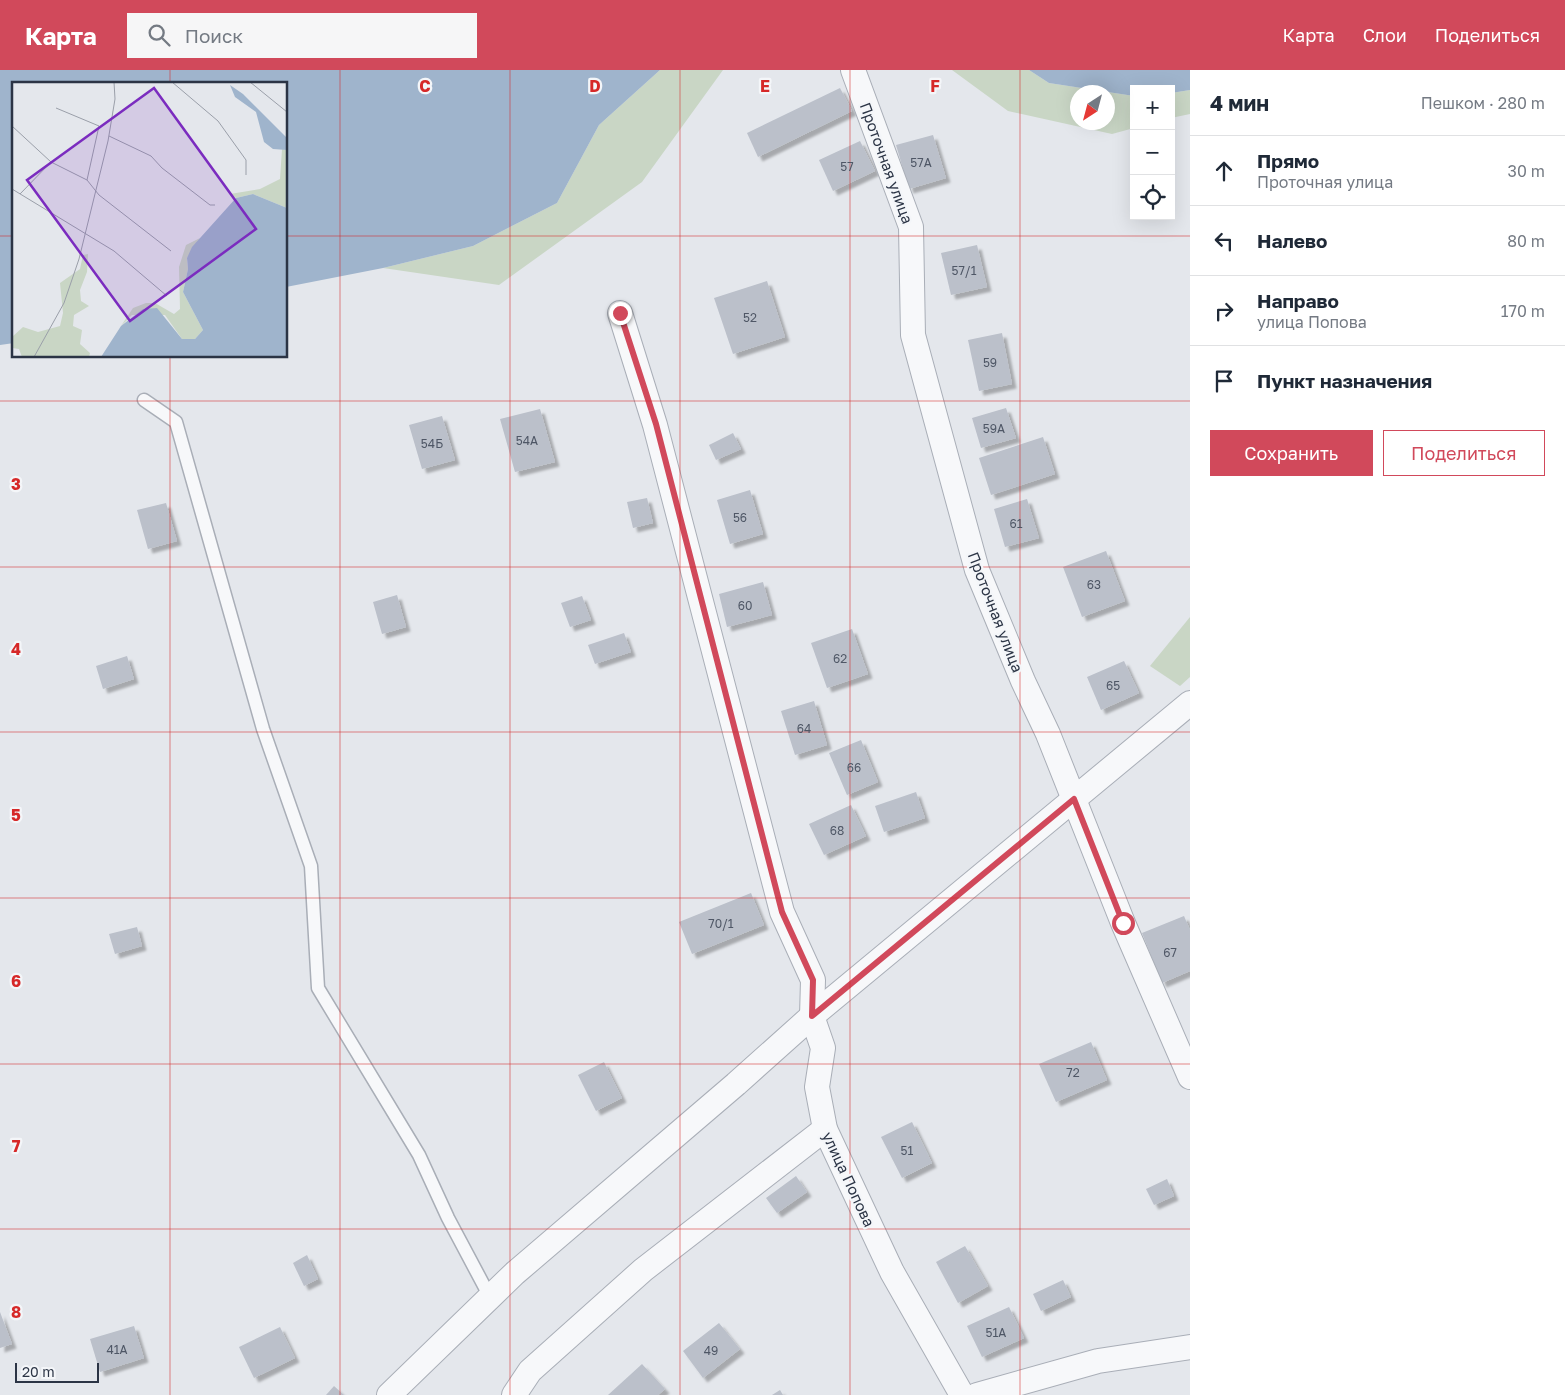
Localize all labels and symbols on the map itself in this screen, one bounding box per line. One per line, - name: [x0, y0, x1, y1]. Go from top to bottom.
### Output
- text: C: [419, 76, 431, 96]
- text: D: [589, 76, 601, 96]
- text: E: [760, 76, 770, 96]
- text: F: [930, 76, 940, 96]
- inset map: [12, 82, 288, 358]
- north arrow: [1070, 85, 1115, 130]
- street label: Проточная улица: [857, 100, 917, 226]
- house number: 57А: [910, 155, 932, 170]
- house number: 57: [840, 159, 854, 174]
- house number: 57/1: [952, 263, 977, 278]
- route end: [609, 302, 632, 325]
- house number: 52: [743, 310, 757, 325]
- house number: 59: [983, 355, 997, 370]
- house number: 59А: [983, 421, 1005, 436]
- house number: 54А: [516, 433, 538, 448]
- house number: 54Б: [421, 436, 443, 451]
- text: 3: [11, 474, 21, 494]
- house number: 56: [733, 510, 747, 525]
- house number: 61: [1009, 516, 1023, 531]
- street label: Проточная улица: [965, 549, 1027, 675]
- house number: 63: [1087, 577, 1101, 592]
- house number: 60: [738, 598, 752, 613]
- text: 4: [11, 639, 21, 659]
- house number: 62: [833, 651, 847, 666]
- house number: 65: [1106, 678, 1120, 693]
- house number: 64: [797, 721, 811, 736]
- house number: 66: [847, 760, 861, 775]
- text: 5: [11, 805, 21, 825]
- house number: 68: [830, 823, 844, 838]
- route start: [1112, 912, 1135, 935]
- house number: 70/1: [708, 916, 734, 931]
- house number: 67: [1163, 945, 1177, 960]
- text: 6: [11, 971, 21, 991]
- house number: 72: [1066, 1065, 1080, 1080]
- street label: улица Попова: [819, 1129, 879, 1229]
- text: 7: [12, 1136, 21, 1156]
- house number: 51: [901, 1143, 914, 1158]
- text: 8: [11, 1302, 21, 1322]
- house number: 51А: [986, 1325, 1006, 1340]
- house number: 41А: [106, 1342, 128, 1357]
- house number: 49: [704, 1343, 718, 1358]
- scale bar: [15, 1360, 99, 1383]

